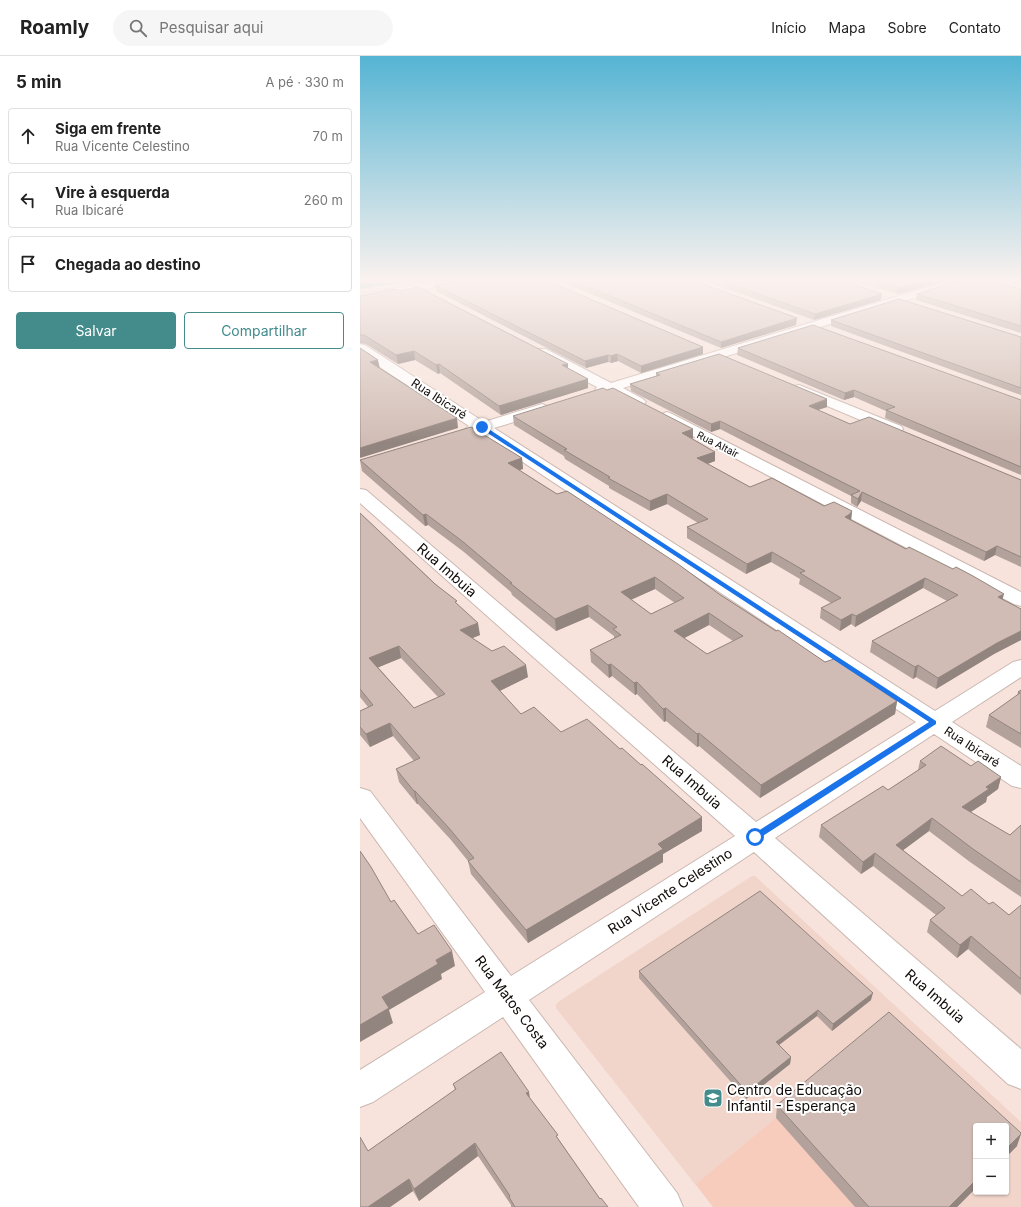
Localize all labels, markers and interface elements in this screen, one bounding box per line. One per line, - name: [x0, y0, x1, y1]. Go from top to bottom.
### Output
- search box: [113, 10, 393, 46]
- text: Roamly: [20, 16, 89, 39]
- icon: search: [127, 17, 149, 39]
- text: Pesquisar aqui: [159, 18, 263, 37]
- text: Início: [771, 19, 807, 36]
- text: Mapa: [829, 19, 866, 36]
- text: Sobre: [888, 19, 927, 36]
- text: Contato: [949, 19, 1001, 36]
- text: 5 min: [16, 72, 62, 92]
- text: A pé · 330 m: [265, 74, 344, 90]
- text: Siga em frente: [55, 119, 161, 138]
- icon: ahead: [17, 125, 39, 147]
- text: 70 m: [313, 128, 343, 144]
- text: Rua Vicente Celestino: [55, 138, 190, 154]
- text: Vire à esquerda: [55, 183, 170, 202]
- icon: left: [17, 189, 39, 211]
- text: 260 m: [304, 192, 343, 208]
- text: Rua Ibicaré: [55, 202, 124, 218]
- icon: arrive: [17, 253, 39, 275]
- text: Chegada ao destino: [55, 255, 201, 274]
- button: Salvar: [16, 312, 176, 349]
- button: Compartilhar: [184, 312, 344, 349]
- street label: Rua Ibicaré: [409, 375, 470, 422]
- route end: [473, 418, 491, 436]
- street label: Rua Altair: [695, 428, 741, 460]
- street label: Rua Imbuia: [414, 539, 481, 600]
- street label: Rua Ibicaré: [942, 723, 1003, 770]
- street label: Rua Imbuia: [659, 751, 726, 812]
- route start: [746, 828, 764, 846]
- street label: Rua Vicente Celestino: [604, 844, 735, 937]
- street label: Rua Matos Costa: [472, 952, 553, 1052]
- street label: Rua Imbuia: [902, 965, 969, 1026]
- place label: Centro de Educação Infantil - Esperança: [727, 1081, 862, 1114]
- school or university icon: Centro de Educação Infantil - Esperança: [702, 1087, 724, 1109]
- map controls: [973, 1123, 1009, 1195]
- button: +: [973, 1123, 1009, 1159]
- button: −: [973, 1159, 1009, 1195]

